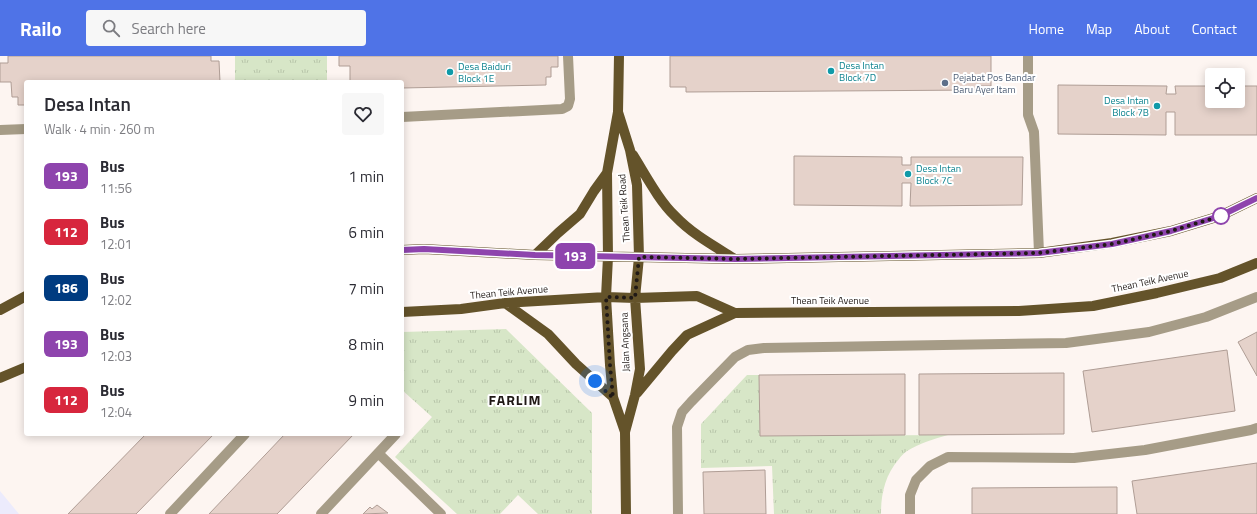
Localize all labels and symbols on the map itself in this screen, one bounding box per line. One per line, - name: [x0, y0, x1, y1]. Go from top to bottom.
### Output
- place label: Desa Intan Block 7D: [839, 58, 884, 85]
- place label: Desa Baiduri Block 1E: [458, 59, 511, 86]
- marker: Desa Intan Block 7D: [826, 66, 836, 76]
- marker: Desa Baiduri Block 1E: [445, 67, 455, 77]
- place label: Pejabat Pos Bandar Baru Ayer Itam: [953, 70, 1036, 97]
- marker: Pejabat Pos Bandar Baru Ayer Itam: [940, 78, 950, 88]
- place label: Desa Intan Block 7B: [1104, 93, 1149, 120]
- marker: Desa Intan Block 7B: [1152, 101, 1162, 111]
- place label: Desa Intan Block 7C: [916, 161, 961, 188]
- marker: Desa Intan Block 7C: [903, 169, 913, 179]
- street label: Thean Teik Road: [614, 173, 634, 243]
- unlabelled marker: [1212, 207, 1230, 225]
- line badge: 193: [552, 243, 598, 269]
- street label: Thean Teik Avenue: [1110, 266, 1190, 296]
- street label: Thean Teik Avenue: [469, 281, 549, 303]
- street label: Thean Teik Avenue: [791, 293, 869, 308]
- street label: Jalan Angsana: [616, 312, 634, 372]
- your location: [585, 371, 605, 391]
- district label: FARLIM: [489, 389, 541, 410]

